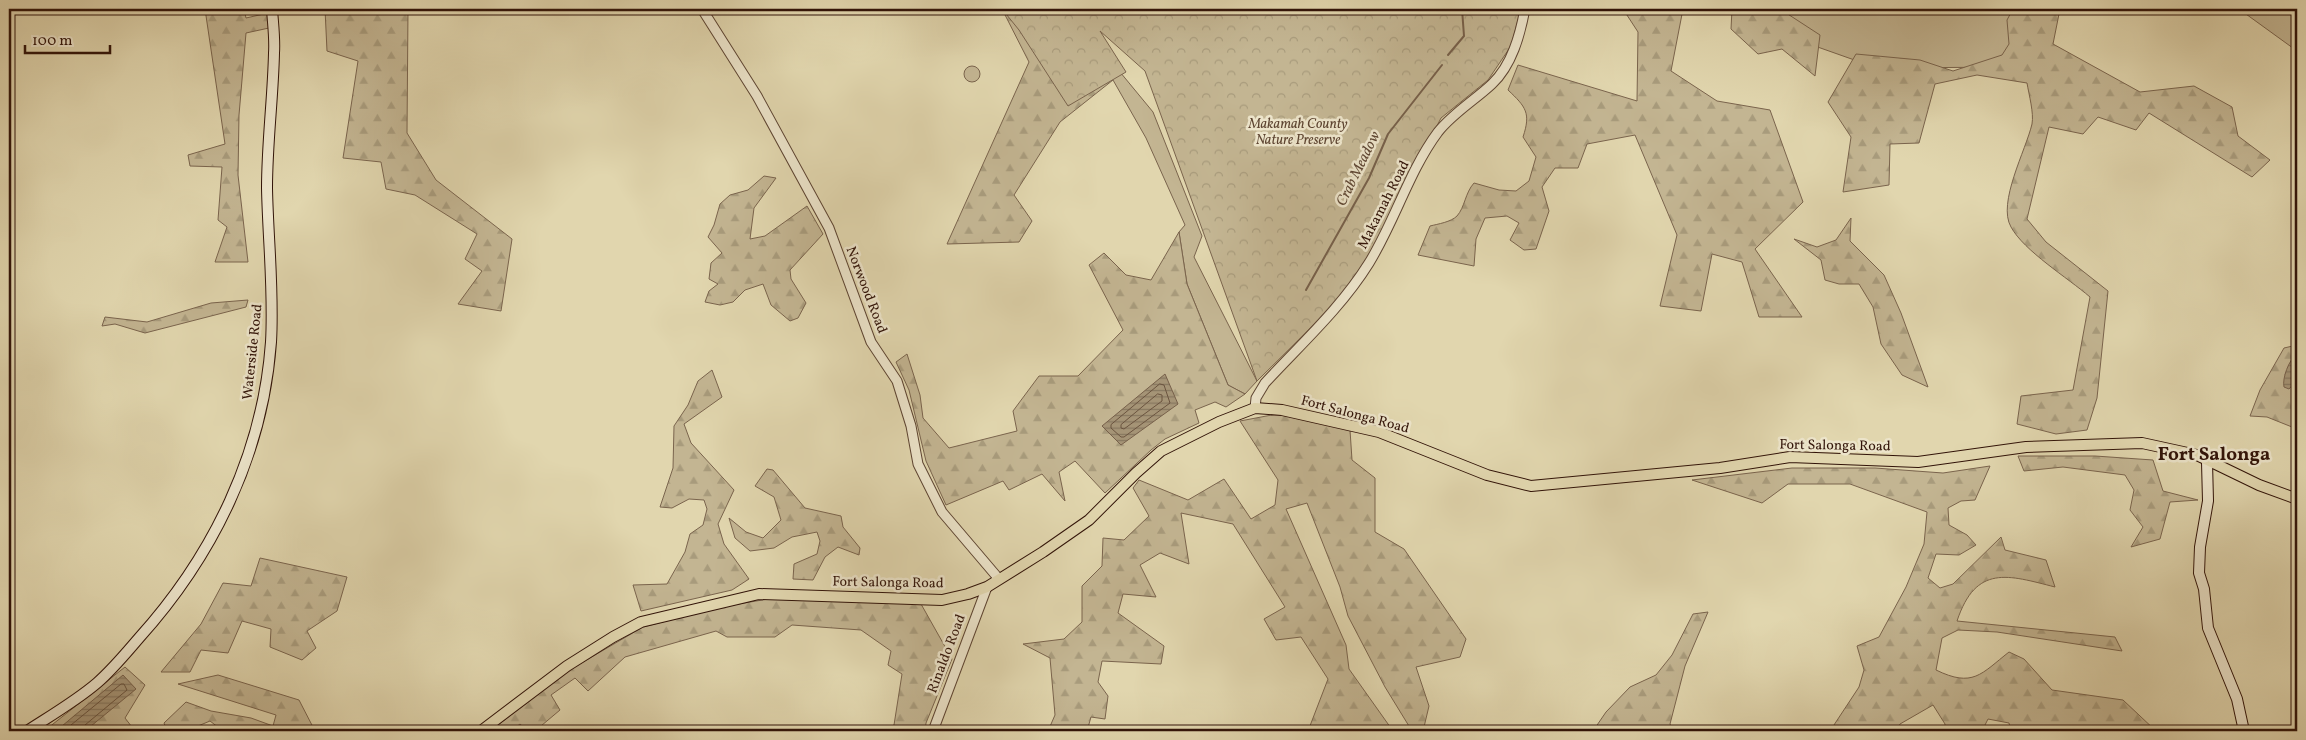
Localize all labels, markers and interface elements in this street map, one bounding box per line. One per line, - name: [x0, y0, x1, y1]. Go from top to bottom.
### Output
- scale bar: [25, 22, 110, 54]
- text: 100 m: [32, 31, 72, 52]
- park label: Makamah County Nature Preserve: [1247, 115, 1348, 150]
- water label: Crab Meadow: [1332, 128, 1386, 210]
- street label: Makamah Road: [1354, 158, 1414, 252]
- street label: Norwood Road: [841, 244, 891, 336]
- street label: Waterside Road: [239, 303, 267, 401]
- street label: Fort Salonga Road: [1299, 391, 1411, 439]
- street label: Fort Salonga Road: [1779, 436, 1891, 456]
- district label: Fort Salonga: [2158, 442, 2270, 468]
- street label: Fort Salonga Road: [832, 573, 944, 593]
- street label: Rinaldo Road: [923, 612, 971, 696]

